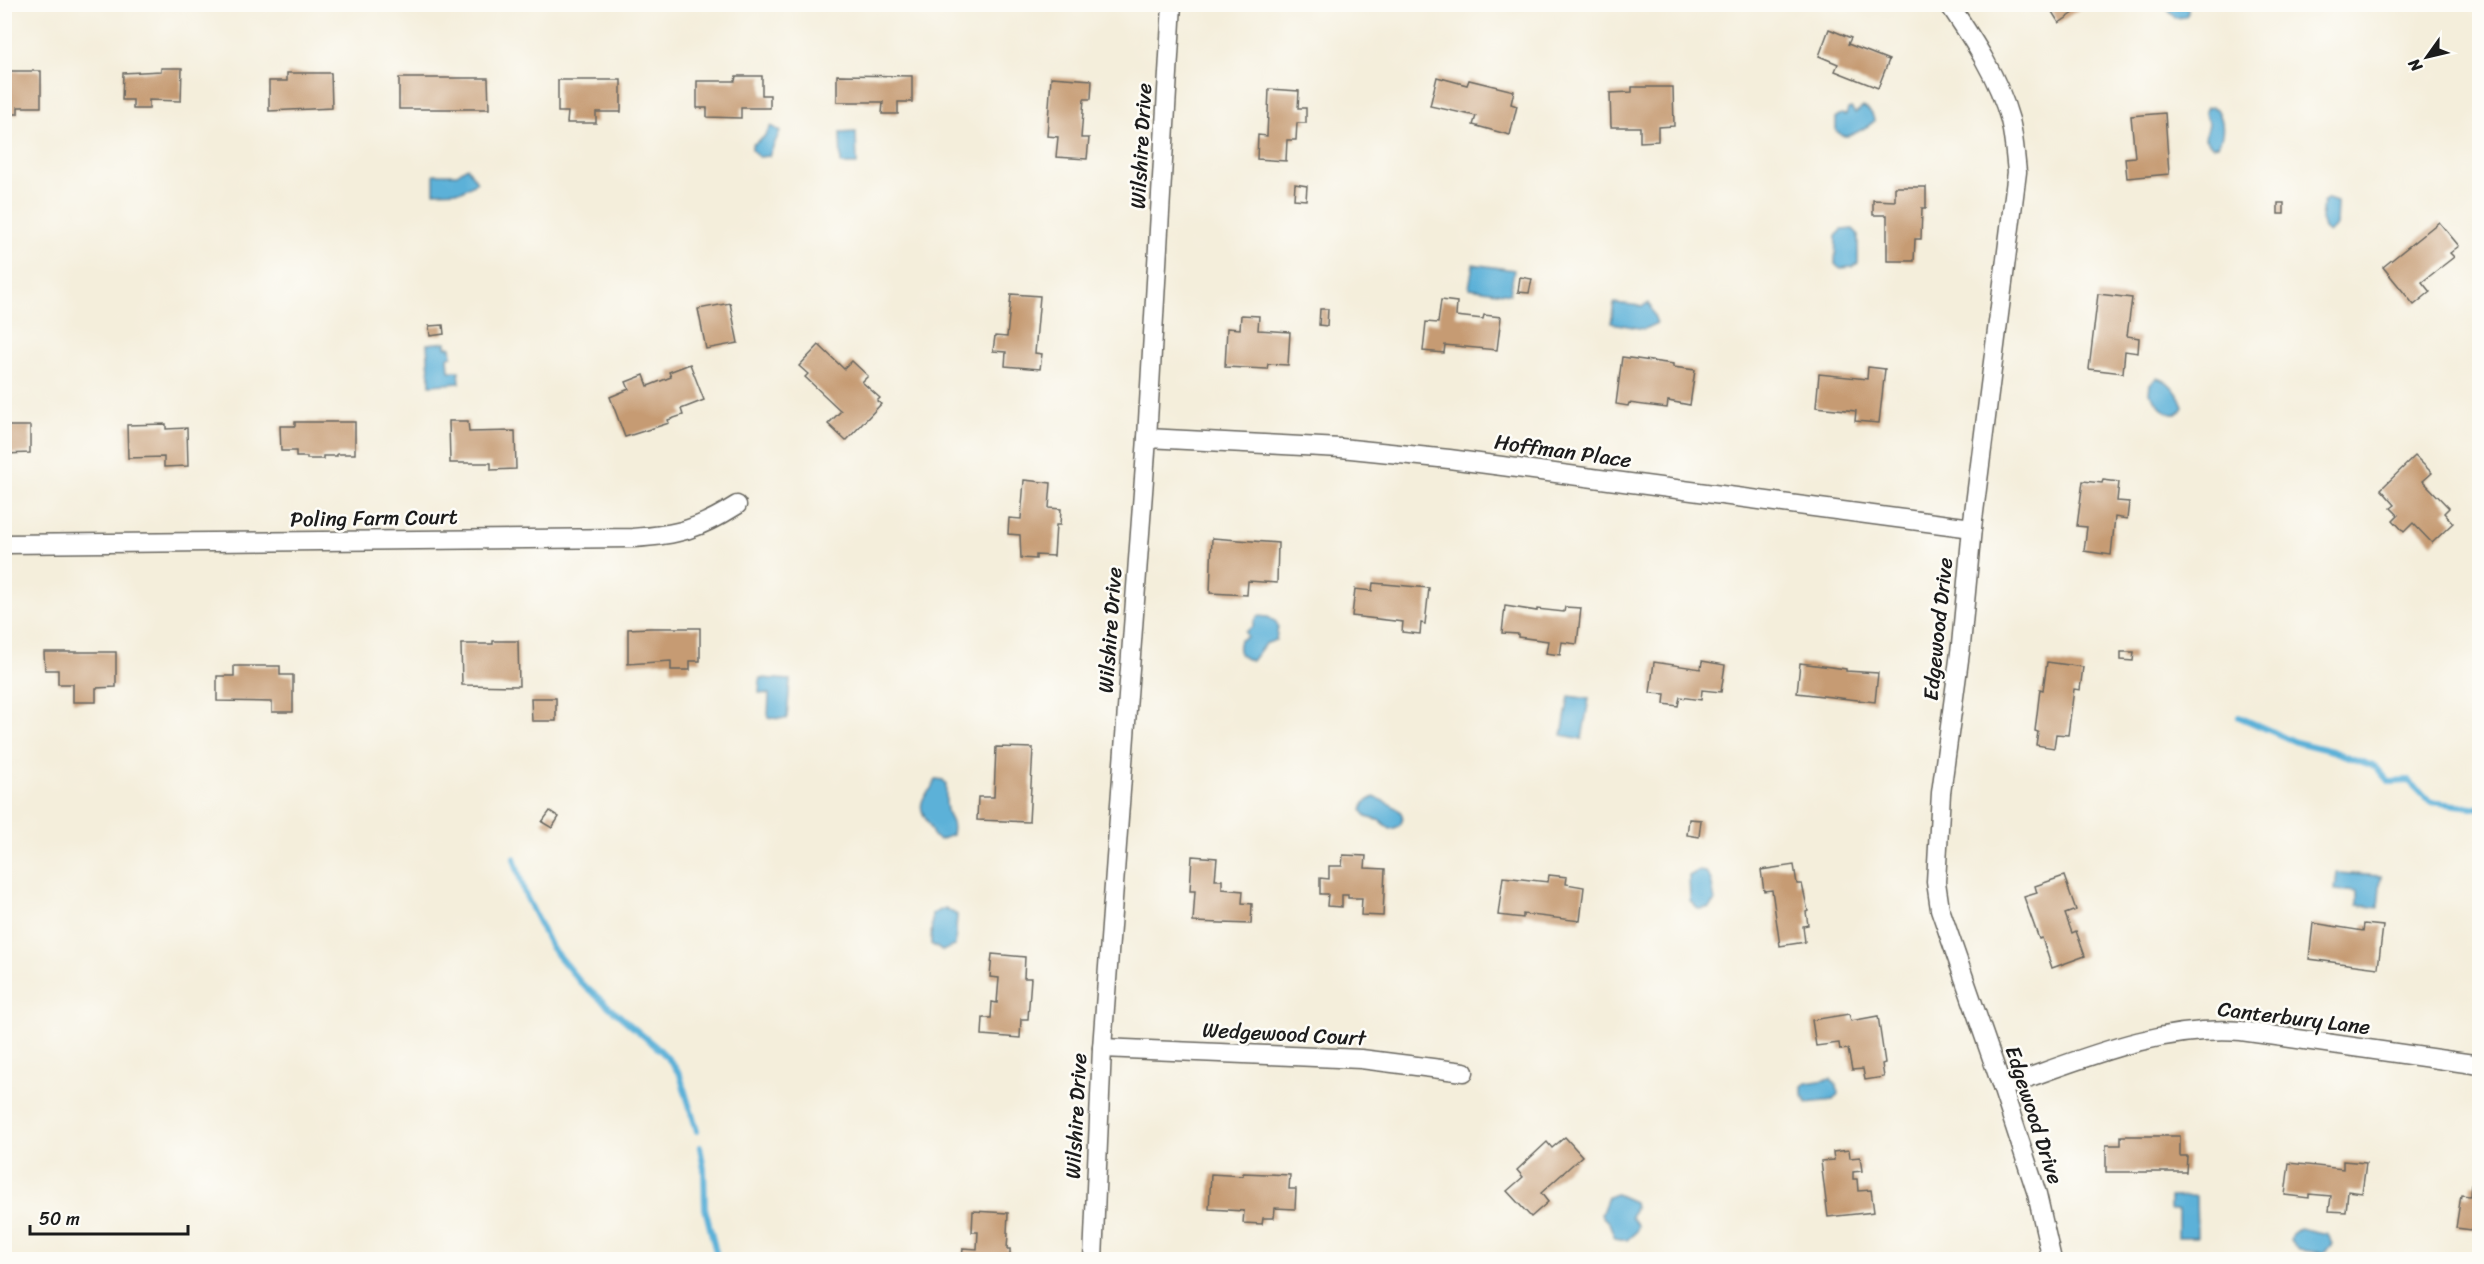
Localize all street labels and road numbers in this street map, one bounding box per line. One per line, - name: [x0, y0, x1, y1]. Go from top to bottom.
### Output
- street label: Wilshire Drive: [1119, 82, 1163, 210]
- street label: Hoffman Place: [1492, 423, 1634, 479]
- street label: Poling Farm Court: [290, 498, 458, 538]
- street label: Edgewood Drive: [1912, 555, 1964, 702]
- street label: Wilshire Drive: [1087, 566, 1133, 694]
- street label: Canterbury Lane: [2215, 990, 2373, 1046]
- street label: Wedgewood Court: [1201, 1011, 1368, 1057]
- street label: Edgewood Drive: [1994, 1041, 2074, 1189]
- street label: Wilshire Drive: [1054, 1052, 1098, 1180]

